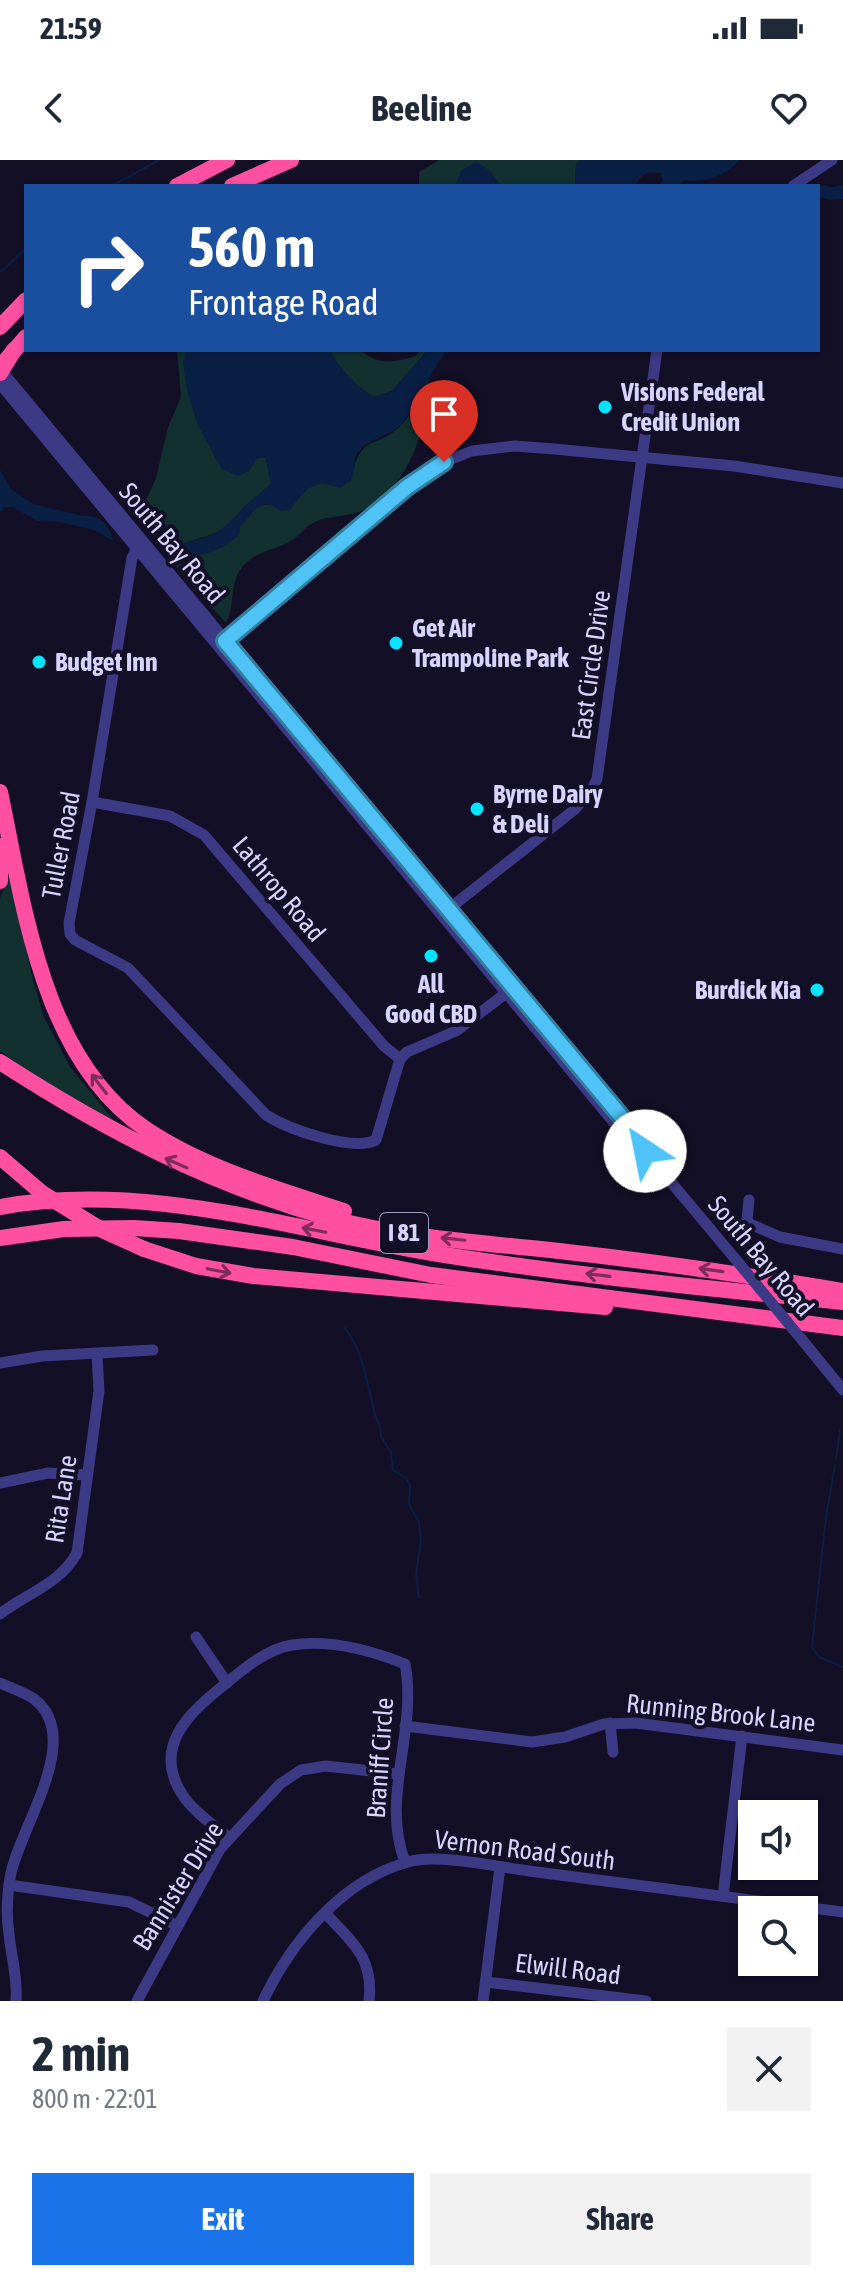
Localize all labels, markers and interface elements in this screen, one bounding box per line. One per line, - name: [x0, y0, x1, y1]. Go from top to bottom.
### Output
- text: 21:59: [40, 11, 102, 45]
- icon: back: [32, 86, 76, 130]
- icon: heart: [767, 86, 811, 130]
- text: Beeline: [371, 87, 472, 129]
- text: 560 m: [188, 215, 315, 279]
- icon: right: [56, 216, 160, 320]
- text: Frontage Road: [188, 281, 379, 323]
- place label: Visions Federal Credit Union: [620, 377, 765, 437]
- pin: [410, 380, 478, 462]
- icon: arrive: [422, 392, 466, 436]
- marker: Visions Federal Credit Union: [596, 398, 614, 416]
- street label: South Bay Road: [113, 477, 231, 609]
- street label: East Circle Drive: [566, 588, 616, 742]
- place label: Get Air Trampoline Park: [412, 613, 569, 673]
- marker: Get Air Trampoline Park: [387, 634, 405, 652]
- place label: Budget Inn: [55, 647, 158, 677]
- marker: Budget Inn: [30, 653, 48, 671]
- place label: Byrne Dairy & Deli: [493, 779, 603, 839]
- street label: Tuller Road: [36, 789, 86, 901]
- marker: Byrne Dairy & Deli: [468, 800, 486, 818]
- street label: Lathrop Road: [226, 830, 332, 948]
- marker: All Good CBD: [422, 947, 440, 965]
- place label: All Good CBD: [385, 969, 477, 1029]
- place label: Burdick Kia: [695, 975, 801, 1005]
- marker: Burdick Kia: [808, 981, 826, 999]
- one-way arrow: [90, 1074, 108, 1095]
- position arrow: [603, 1109, 687, 1193]
- one-way arrow: [165, 1155, 189, 1170]
- street label: South Bay Road: [702, 1190, 820, 1322]
- road number: I 81: [380, 1213, 428, 1253]
- one-way arrow: [302, 1222, 327, 1237]
- one-way arrow: [440, 1231, 466, 1246]
- one-way arrow: [698, 1263, 724, 1278]
- one-way arrow: [206, 1264, 231, 1279]
- one-way arrow: [586, 1268, 612, 1283]
- street label: Rita Lane: [39, 1453, 83, 1545]
- street label: Running Brook Lane: [625, 1688, 817, 1738]
- street label: Braniff Circle: [361, 1696, 399, 1820]
- map controls: [738, 1800, 818, 1976]
- button: sound: [738, 1800, 818, 1880]
- street label: Bannister Drive: [127, 1816, 229, 1956]
- street label: Vernon Road South: [433, 1824, 617, 1876]
- button: search: [738, 1896, 818, 1976]
- street label: Elwill Road: [513, 1948, 623, 1990]
- text: 2 min: [32, 2026, 130, 2081]
- button: close: [727, 2027, 811, 2111]
- text: 800 m · 22:01: [32, 2084, 158, 2114]
- button: Exit: [32, 2173, 414, 2265]
- button: Share: [430, 2173, 811, 2265]

